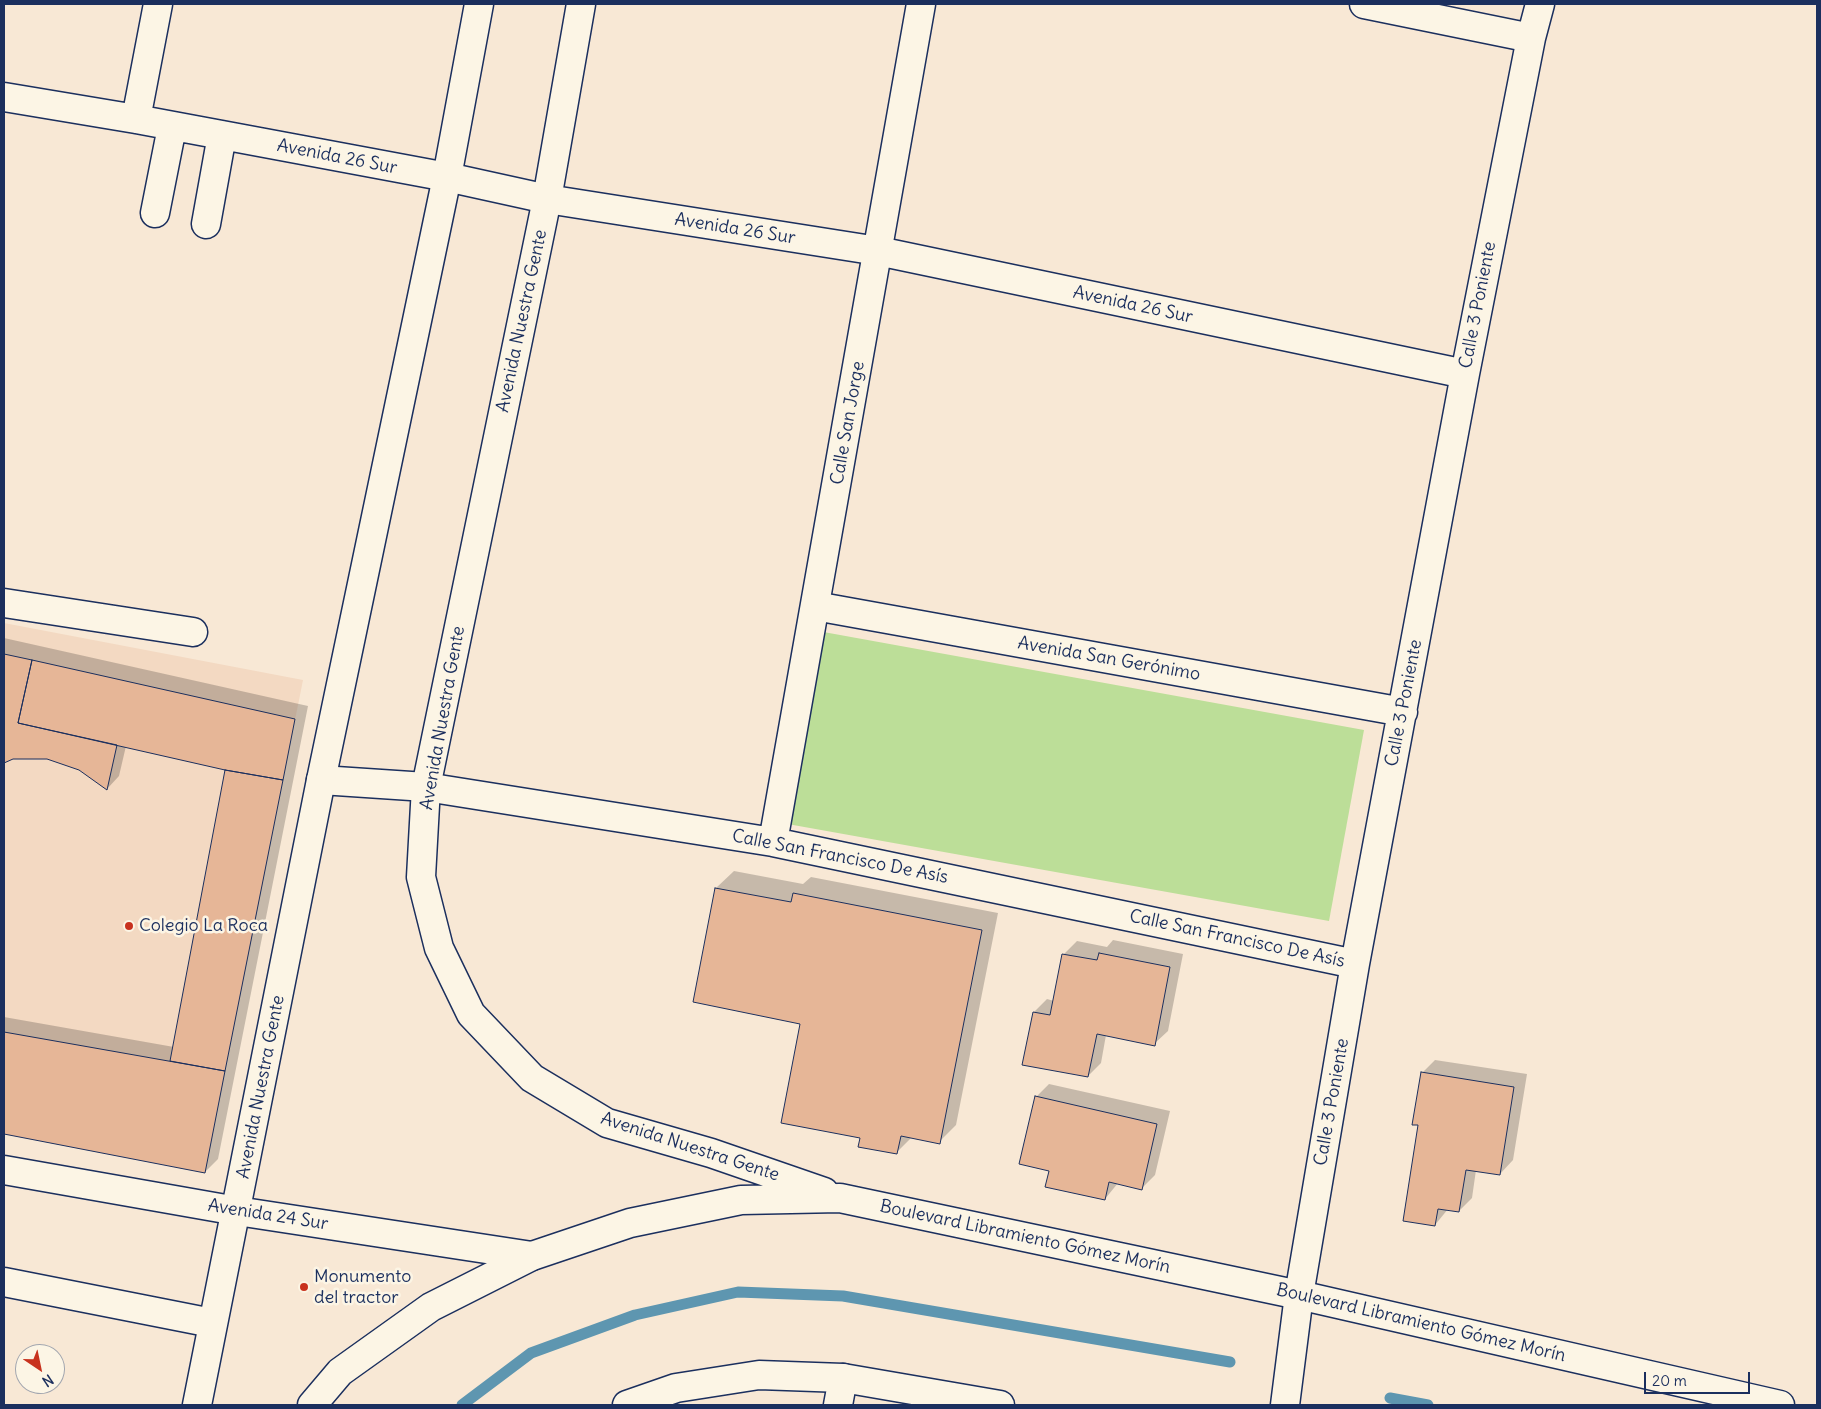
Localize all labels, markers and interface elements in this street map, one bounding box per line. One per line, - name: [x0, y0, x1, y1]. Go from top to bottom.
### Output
- street label: Avenida 26 Sur: [275, 135, 399, 179]
- street label: Avenida 26 Sur: [673, 209, 797, 249]
- street label: Avenida Nuestra Gente: [492, 228, 552, 414]
- street label: Calle 3 Poniente: [1455, 240, 1501, 370]
- street label: Avenida 26 Sur: [1071, 282, 1195, 328]
- street label: Calle San Jorge: [826, 360, 870, 486]
- street label: Avenida Nuestra Gente: [416, 624, 470, 812]
- street label: Avenida San Gerónimo: [1016, 632, 1202, 686]
- street label: Calle 3 Poniente: [1381, 638, 1427, 768]
- street label: Calle San Francisco De Asís: [730, 825, 950, 889]
- street label: Calle San Francisco De Asís: [1127, 906, 1347, 972]
- place label: Colegio La Roca: [139, 915, 268, 937]
- marker: Colegio La Roca: [123, 920, 135, 932]
- street label: Avenida Nuestra Gente: [233, 993, 289, 1181]
- street label: Calle 3 Poniente: [1310, 1037, 1354, 1167]
- street label: Avenida Nuestra Gente: [598, 1108, 782, 1186]
- street label: Avenida 24 Sur: [206, 1195, 330, 1235]
- street label: Boulevard Libramiento Gómez Morín: [878, 1196, 1172, 1278]
- place label: Monumento del tractor: [314, 1266, 411, 1308]
- street label: Boulevard Libramiento Gómez Morín: [1274, 1279, 1568, 1367]
- marker: Monumento del tractor: [298, 1281, 310, 1293]
- north arrow: [15, 1344, 65, 1394]
- scale bar: [1646, 1362, 1752, 1394]
- text: N: [39, 1370, 57, 1391]
- text: 20 m: [1652, 1371, 1687, 1390]

